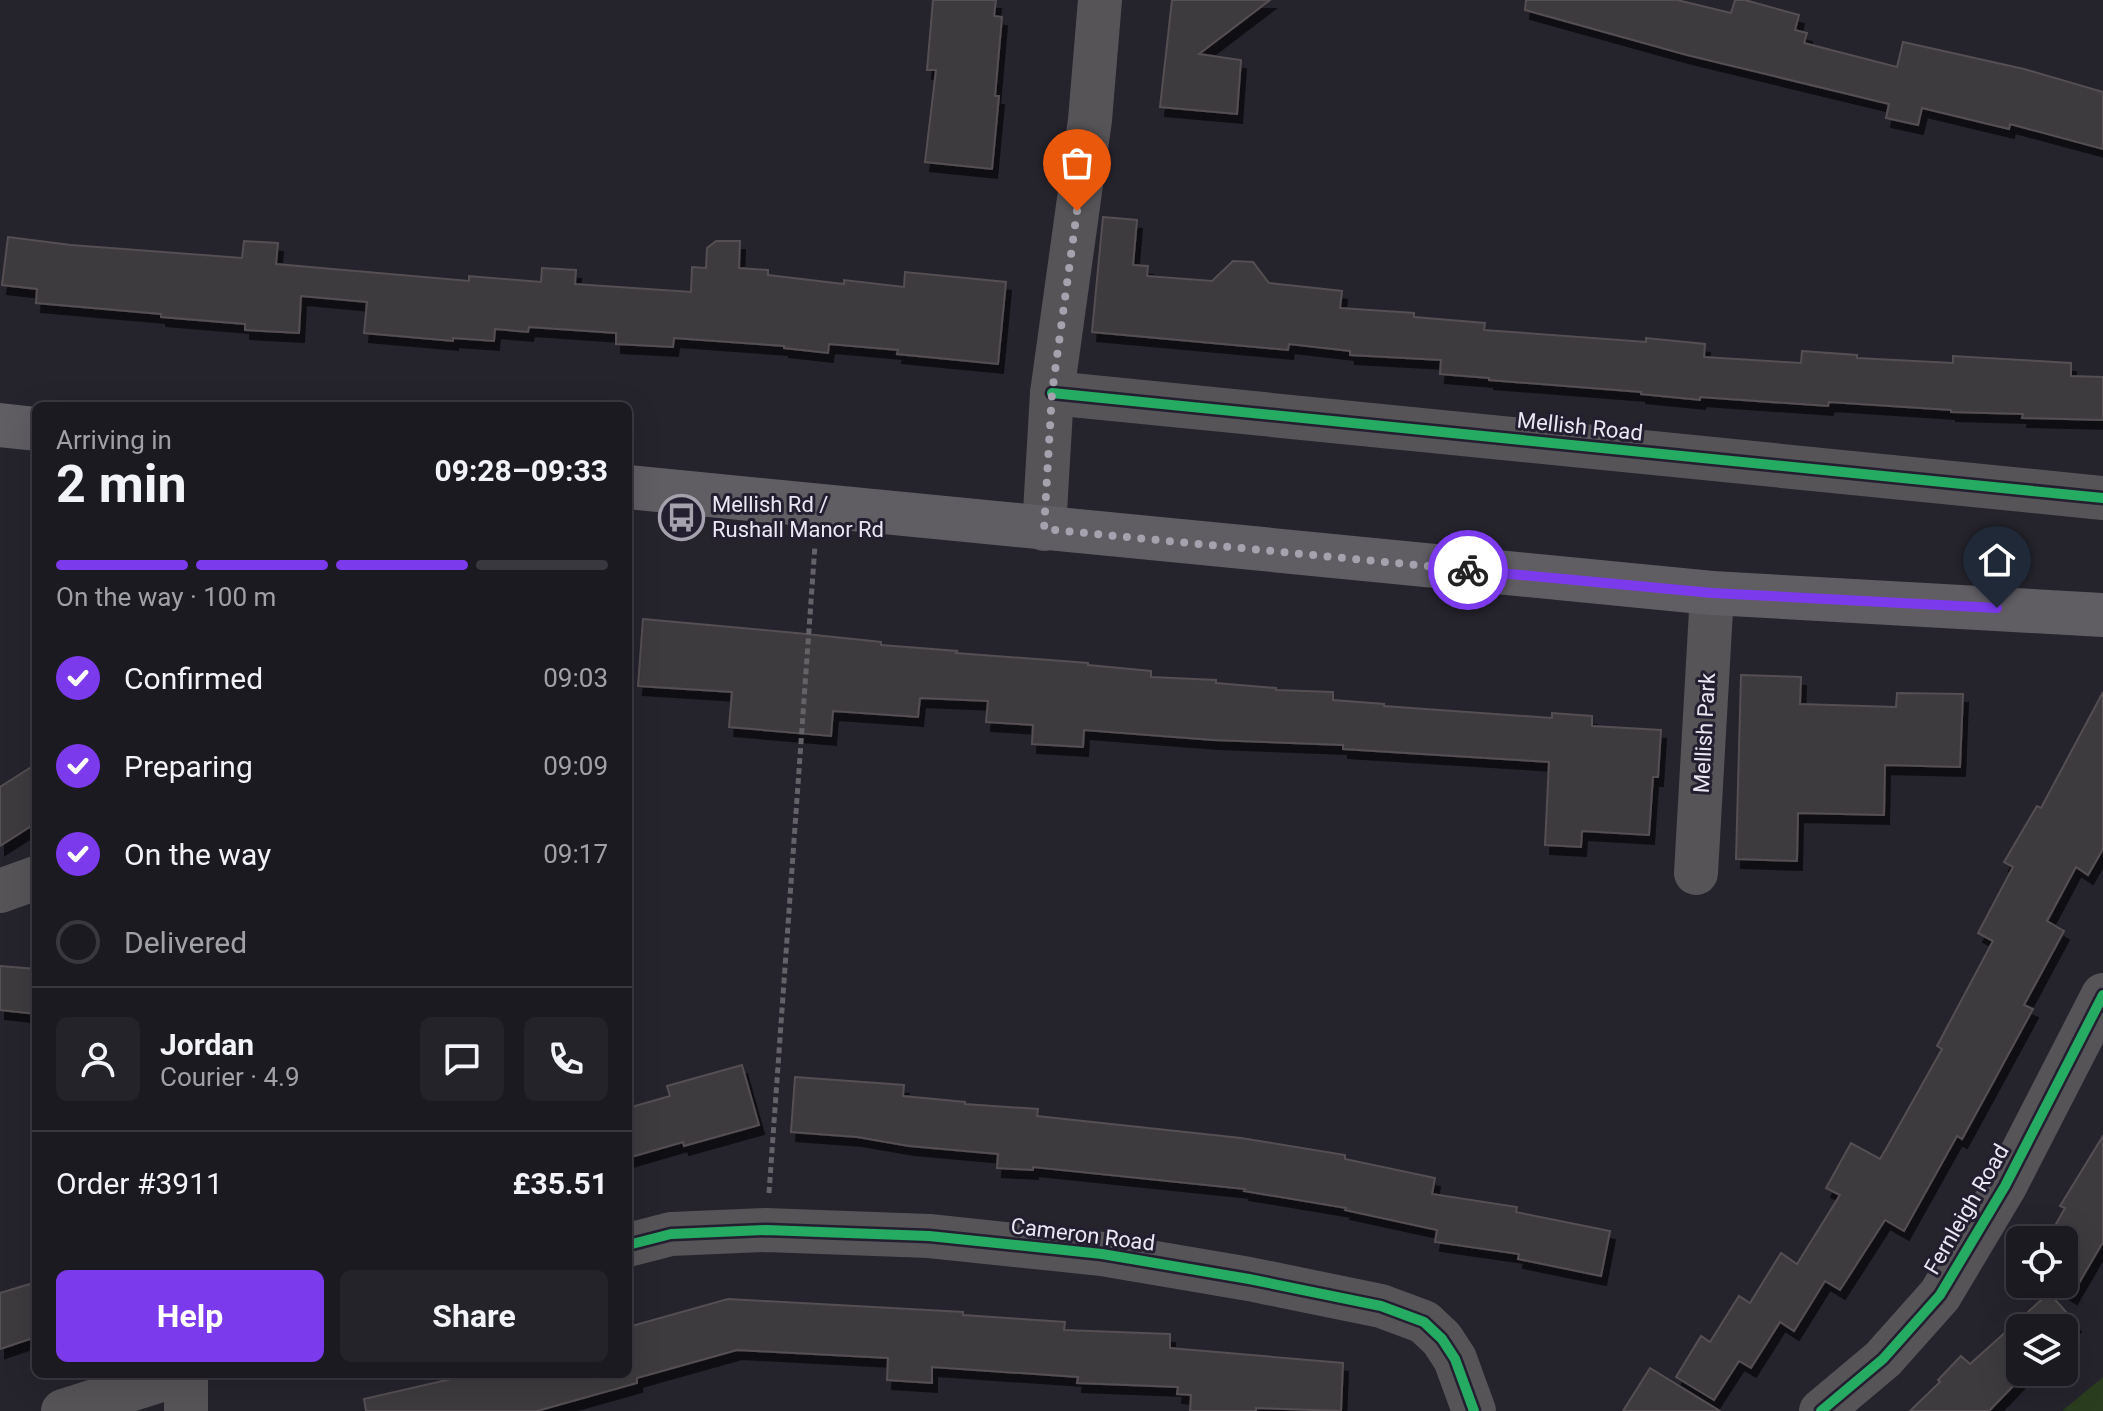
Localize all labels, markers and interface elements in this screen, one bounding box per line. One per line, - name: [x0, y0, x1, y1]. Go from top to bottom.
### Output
- pin: [1043, 129, 1111, 211]
- icon: bag: [1055, 141, 1099, 185]
- street label: Mellish Road: [1516, 407, 1644, 446]
- text: Arriving in: [56, 425, 172, 455]
- text: 09:28–09:33: [434, 453, 608, 488]
- text: 2 min: [56, 454, 187, 515]
- place label: Mellish Rd / Rushall Manor Rd: [712, 492, 884, 542]
- bus stop icon: Mellish Rd / Rushall Manor Rd: [657, 493, 705, 541]
- pin: [1963, 526, 2031, 608]
- courier: [1428, 530, 1508, 610]
- icon: home: [1975, 538, 2019, 582]
- icon: bike: [1446, 548, 1490, 592]
- text: On the way · 100 m: [56, 582, 276, 612]
- icon: check: [56, 656, 100, 700]
- text: Confirmed: [124, 661, 263, 696]
- text: 09:03: [543, 663, 608, 693]
- street label: Mellish Park: [1689, 672, 1720, 794]
- icon: check: [56, 744, 100, 788]
- text: Preparing: [124, 749, 253, 784]
- text: 09:09: [543, 751, 608, 781]
- icon: check: [56, 832, 100, 876]
- text: On the way: [124, 837, 271, 872]
- text: 09:17: [543, 839, 608, 869]
- text: Delivered: [124, 925, 247, 960]
- button: person: [56, 1017, 140, 1101]
- button: chat: [420, 1017, 504, 1101]
- button: phone: [524, 1017, 608, 1101]
- text: Jordan: [160, 1027, 254, 1062]
- text: Courier · 4.9: [160, 1062, 300, 1092]
- street label: Fernleigh Road: [1919, 1140, 2014, 1279]
- text: Order #3911: [56, 1166, 223, 1201]
- text: £35.51: [513, 1166, 608, 1201]
- street label: Cameron Road: [1009, 1213, 1156, 1256]
- map controls: [2006, 1226, 2078, 1386]
- button: locate: [2006, 1226, 2078, 1298]
- button: Help: [56, 1270, 324, 1362]
- button: Share: [340, 1270, 608, 1362]
- button: layers: [2006, 1314, 2078, 1386]

